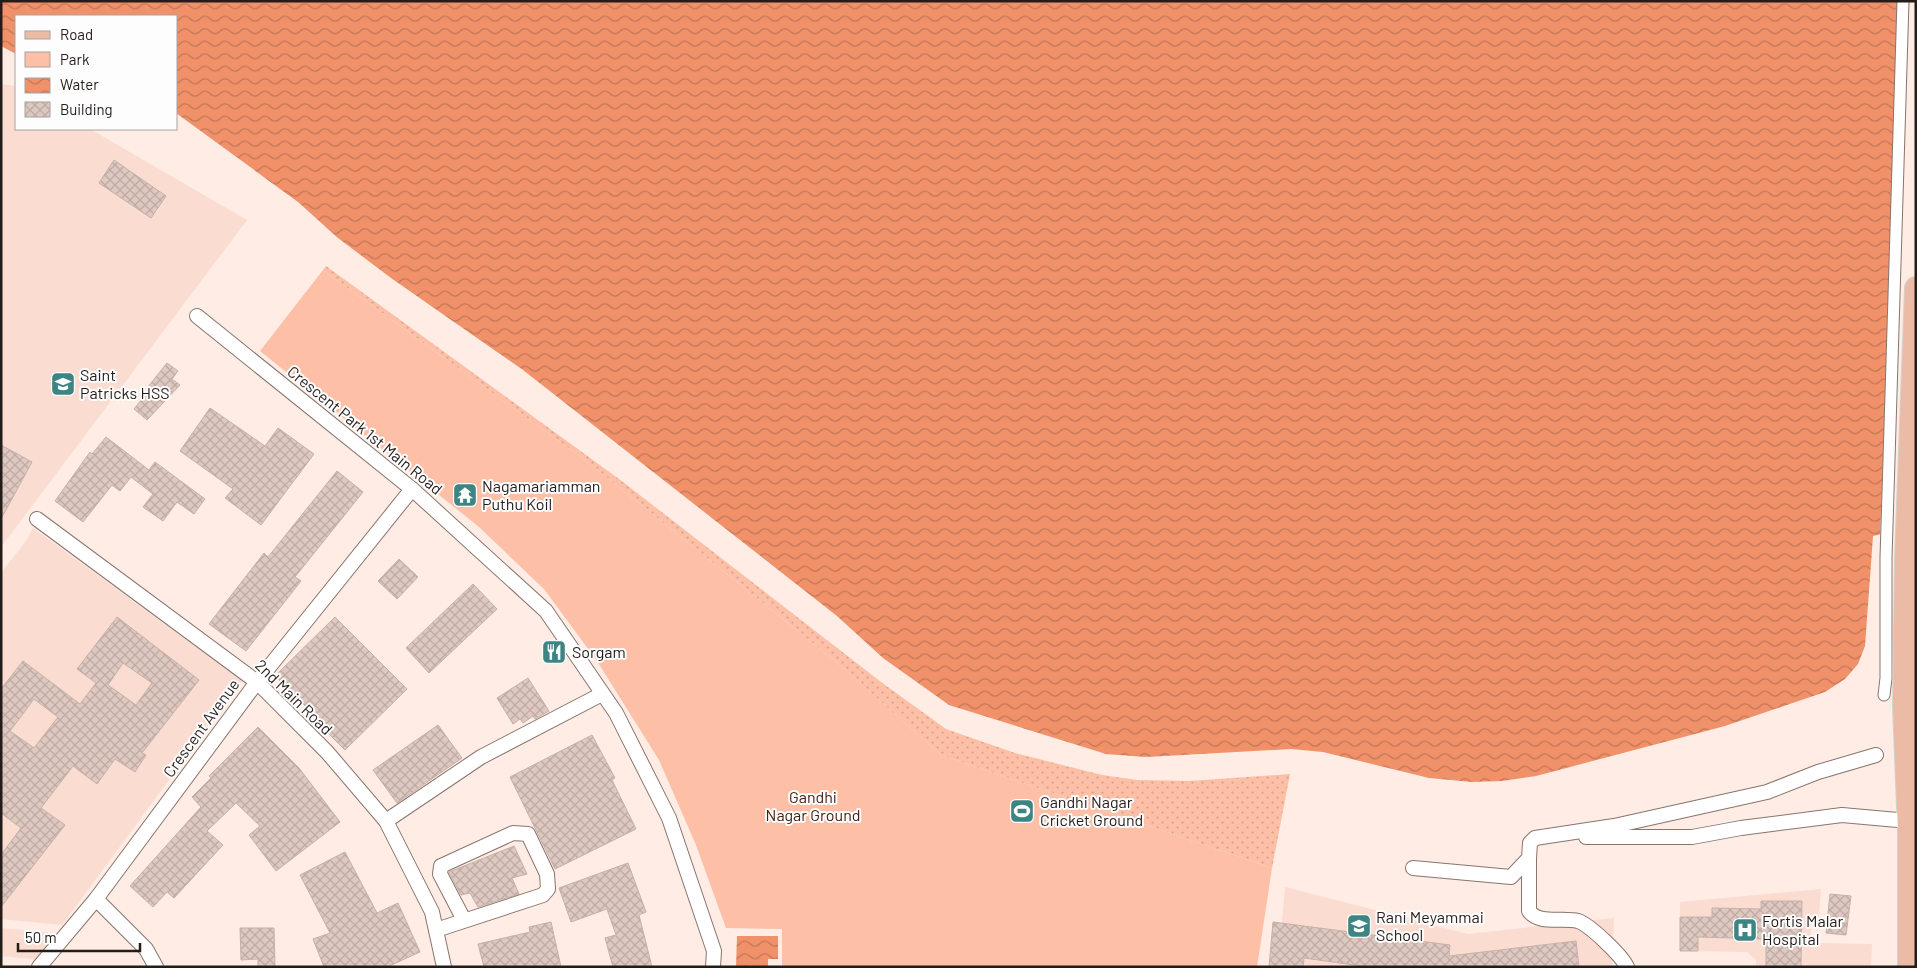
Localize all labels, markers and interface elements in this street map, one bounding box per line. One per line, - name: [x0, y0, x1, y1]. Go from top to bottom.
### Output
- legend: [15, 15, 178, 130]
- text: Road: [60, 25, 93, 43]
- text: Park: [60, 50, 90, 68]
- text: Water: [60, 75, 99, 93]
- text: Building: [60, 100, 113, 118]
- street label: Crescent Park 1st Main Road: [284, 361, 447, 498]
- place label: Saint Patricks HSS: [80, 365, 170, 402]
- school or university icon: Saint Patricks HSS: [50, 371, 76, 397]
- place label: Nagamariamman Puthu Koil: [482, 476, 600, 513]
- temple icon: Nagamariamman Puthu Koil: [452, 482, 478, 508]
- restaurant icon: Sorgam: [541, 639, 567, 665]
- place label: Sorgam: [572, 642, 626, 661]
- street label: 2nd Main Road: [252, 655, 337, 738]
- street label: Crescent Avenue: [159, 675, 243, 781]
- park label: Gandhi Nagar Ground: [766, 787, 860, 824]
- place label: Gandhi Nagar Cricket Ground: [1040, 792, 1143, 829]
- sports icon: Gandhi Nagar Cricket Ground: [1009, 798, 1035, 824]
- place label: Rani Meyammai School: [1376, 907, 1484, 944]
- place label: Fortis Malar Hospital: [1762, 911, 1843, 948]
- school or university icon: Rani Meyammai School: [1346, 913, 1372, 939]
- hospital icon: Fortis Malar Hospital: [1732, 917, 1758, 943]
- scale bar: [18, 920, 140, 952]
- text: 50 m: [25, 928, 57, 946]

